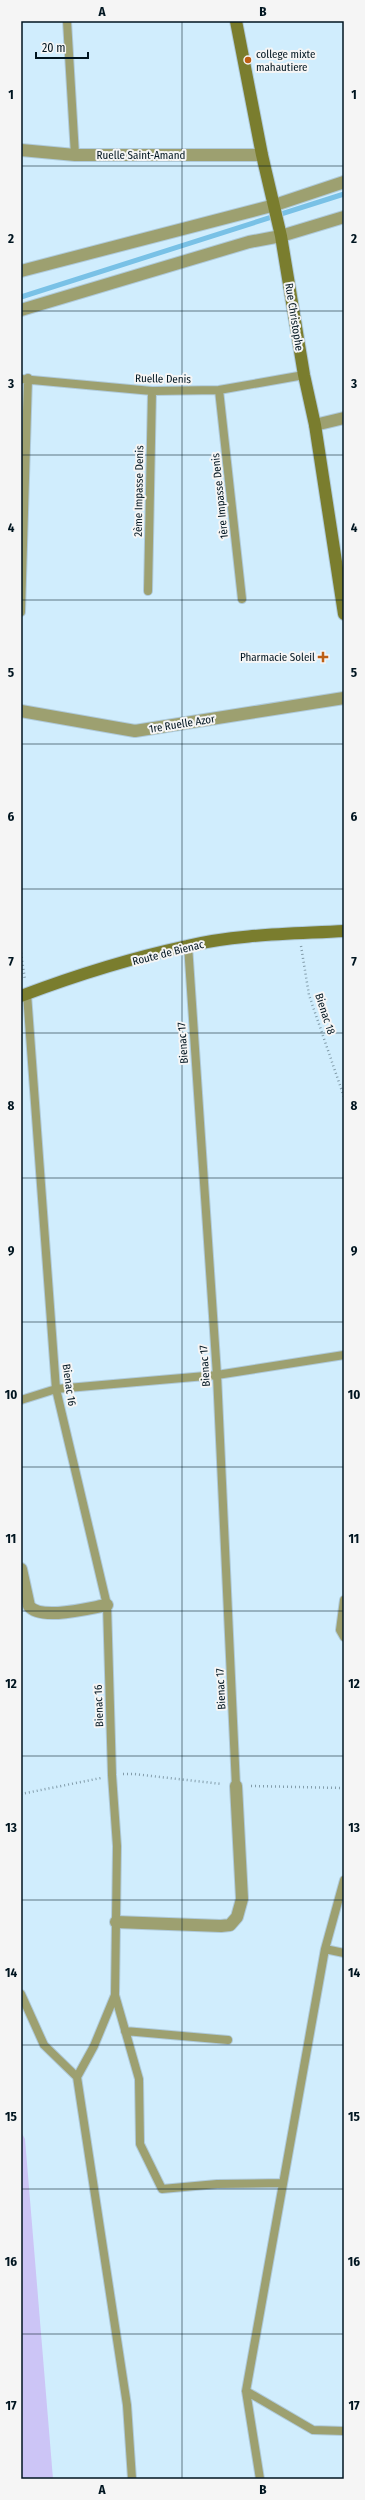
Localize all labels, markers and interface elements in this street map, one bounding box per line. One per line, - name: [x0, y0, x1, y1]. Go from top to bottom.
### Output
- text: A: [97, 4, 106, 19]
- text: B: [259, 4, 267, 19]
- scale bar: [36, 34, 88, 60]
- text: 20 m: [42, 41, 66, 55]
- place label: college mixte mahautiere: [256, 48, 315, 74]
- marker: college mixte mahautiere: [243, 55, 253, 65]
- text: 1: [8, 87, 14, 102]
- text: 1: [351, 87, 357, 102]
- street label: Ruelle Saint-Amand: [97, 149, 185, 162]
- text: 2: [7, 231, 14, 246]
- text: 2: [350, 231, 357, 246]
- street label: Rue Christophe: [282, 282, 306, 352]
- street label: Ruelle Denis: [135, 372, 191, 386]
- text: 3: [7, 376, 14, 391]
- text: 3: [350, 376, 357, 391]
- street label: 2ème Impasse Denis: [132, 445, 146, 537]
- street label: 1ère Impasse Denis: [209, 452, 231, 539]
- text: 4: [8, 520, 15, 535]
- text: 4: [351, 520, 358, 535]
- place label: Pharmacie Soleil: [240, 651, 315, 664]
- marker: Pharmacie Soleil: [318, 652, 328, 662]
- text: 5: [8, 665, 14, 680]
- text: 5: [351, 665, 357, 680]
- street label: 1re Ruelle Azor: [148, 712, 216, 736]
- text: 6: [8, 809, 15, 824]
- text: 6: [351, 809, 358, 824]
- street label: Route de Bienac: [131, 938, 205, 968]
- text: 7: [8, 954, 14, 969]
- text: 7: [351, 954, 357, 969]
- street label: Bienac 18: [312, 992, 338, 1037]
- street label: Bienac 17: [175, 1021, 191, 1064]
- text: 8: [8, 1098, 15, 1113]
- text: 8: [351, 1098, 358, 1113]
- text: 9: [8, 1243, 15, 1258]
- text: 9: [351, 1243, 358, 1258]
- street label: Bienac 17: [197, 1344, 213, 1387]
- street label: Bienac 16: [60, 1363, 78, 1407]
- text: 10: [5, 1387, 17, 1402]
- text: 10: [348, 1387, 360, 1402]
- text: 11: [6, 1531, 16, 1546]
- text: 11: [349, 1531, 359, 1546]
- street label: Bienac 17: [213, 1667, 229, 1710]
- text: 12: [5, 1676, 17, 1691]
- text: 12: [348, 1676, 360, 1691]
- street label: Bienac 16: [92, 1684, 106, 1727]
- text: 13: [5, 1820, 17, 1835]
- text: 13: [348, 1820, 360, 1835]
- text: 14: [5, 1965, 17, 1980]
- text: 14: [348, 1965, 360, 1980]
- text: 15: [5, 2109, 17, 2124]
- text: 15: [348, 2109, 360, 2124]
- text: 16: [5, 2254, 17, 2269]
- text: 16: [348, 2254, 360, 2269]
- text: 17: [5, 2398, 17, 2413]
- text: 17: [348, 2398, 360, 2413]
- text: A: [97, 2482, 106, 2497]
- text: B: [259, 2482, 267, 2497]

